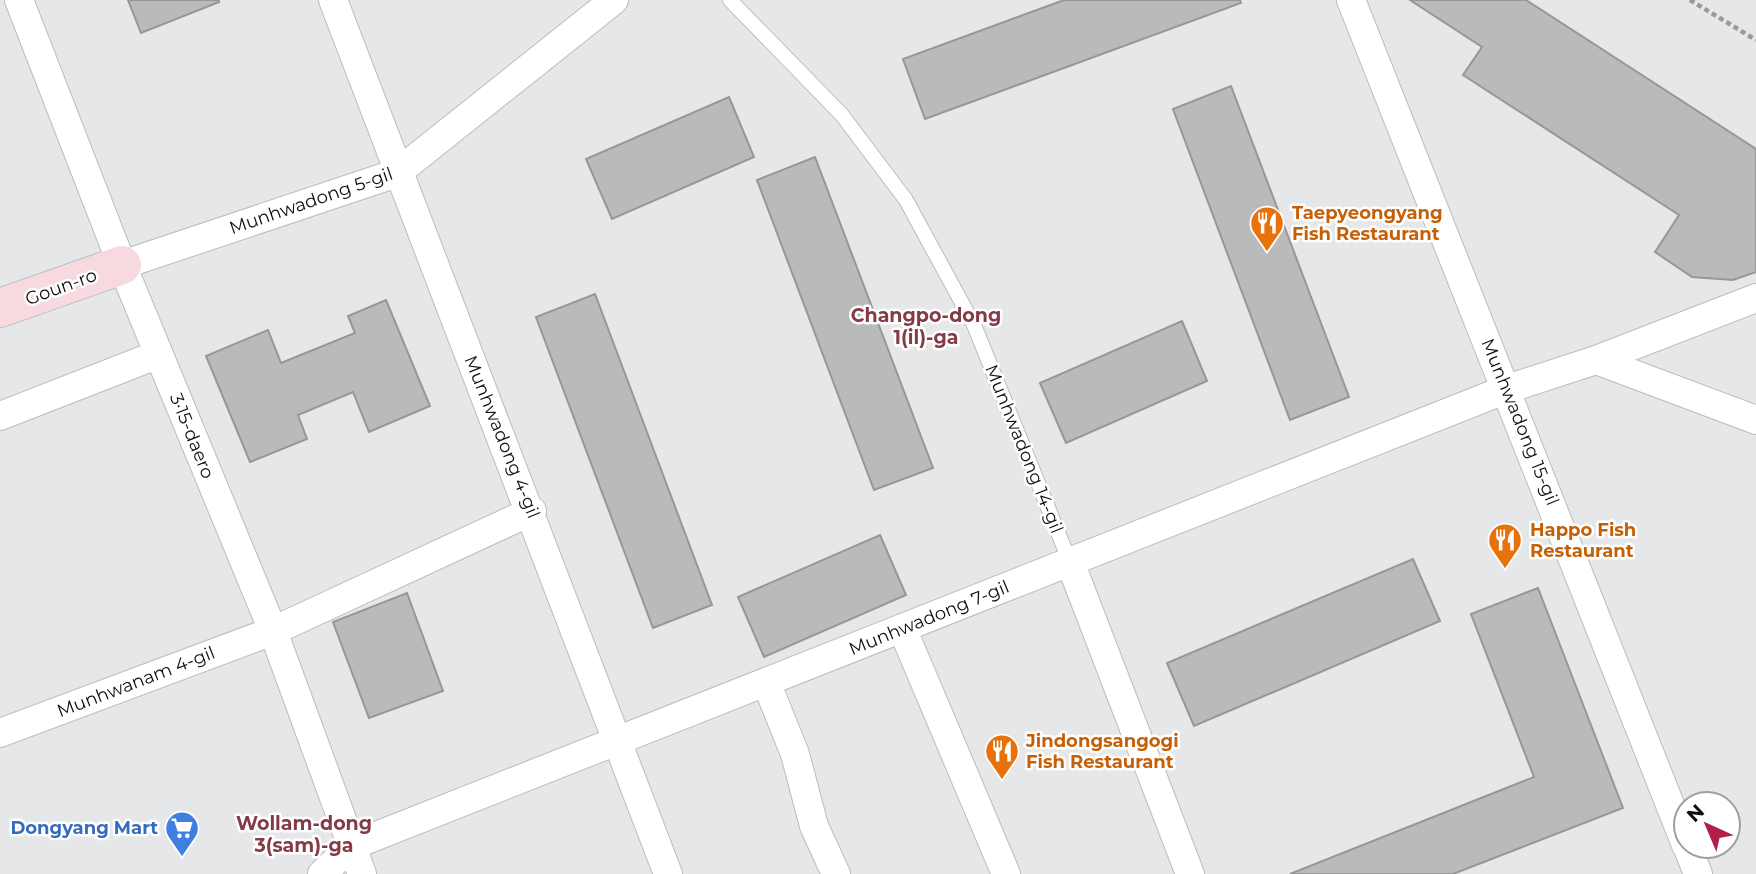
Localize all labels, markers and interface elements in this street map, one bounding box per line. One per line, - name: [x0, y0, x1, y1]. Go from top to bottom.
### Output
- street label: Munhwadong 5-gil: [226, 163, 396, 239]
- place label: Taepyeongyang Fish Restaurant: [1292, 202, 1443, 245]
- restaurant icon: Taepyeongyang Fish Restaurant: [1248, 204, 1286, 253]
- street label: Goun-ro: [22, 264, 100, 310]
- district label: Changpo-dong 1(il)-ga: [851, 304, 1001, 349]
- street label: Munhwadong 15-gil: [1476, 335, 1564, 509]
- street label: Munhwadong 4-gil: [459, 352, 545, 522]
- street label: Munhwadong 14-gil: [980, 361, 1068, 537]
- street label: 3·15-daero: [165, 390, 219, 482]
- place label: Happo Fish Restaurant: [1530, 519, 1636, 562]
- restaurant icon: Happo Fish Restaurant: [1486, 521, 1524, 570]
- street label: Munhwadong 7-gil: [846, 576, 1012, 660]
- street label: Munhwanam 4-gil: [54, 642, 218, 722]
- place label: Jindongsangogi Fish Restaurant: [1025, 730, 1179, 773]
- restaurant icon: Jindongsangogi Fish Restaurant: [983, 732, 1021, 781]
- north arrow: [1672, 790, 1742, 860]
- text: N: [1682, 800, 1709, 827]
- supermarket icon: Dongyang Mart: [163, 809, 201, 858]
- district label: Wollam-dong 3(sam)-ga: [236, 812, 372, 857]
- place label: Dongyang Mart: [10, 817, 158, 839]

